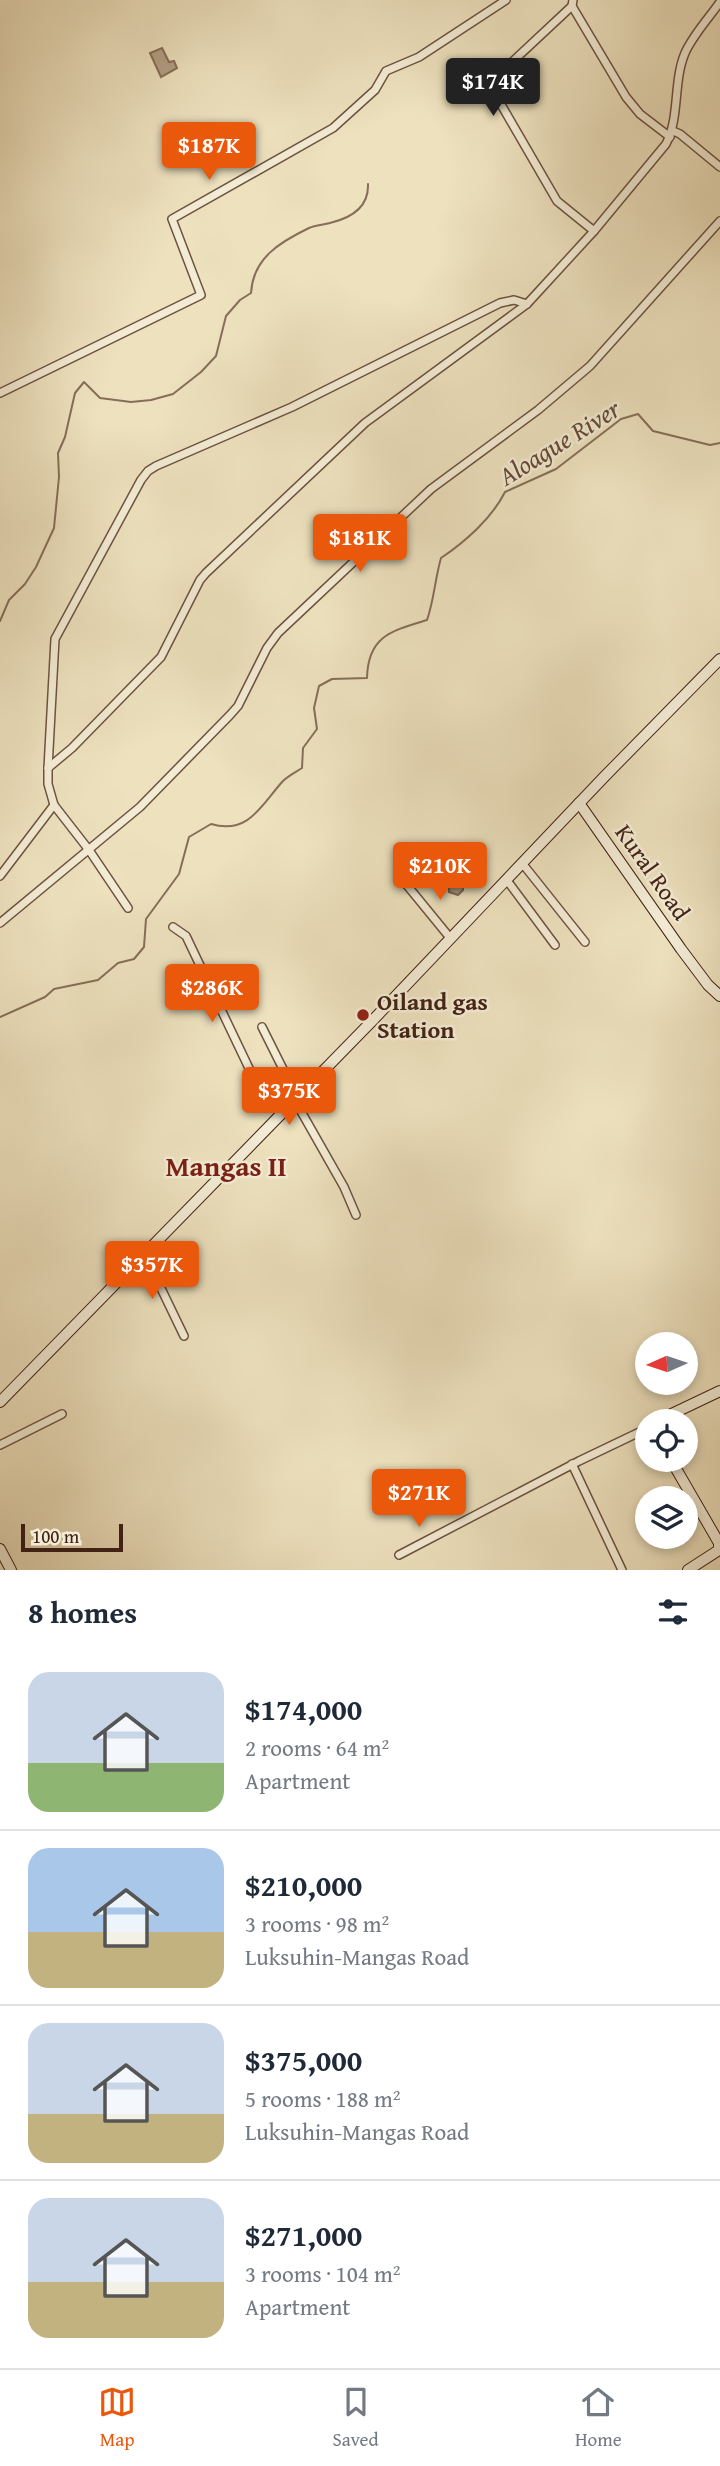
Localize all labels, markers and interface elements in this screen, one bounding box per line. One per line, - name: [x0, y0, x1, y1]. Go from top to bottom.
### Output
- pin: $174K: [444, 58, 542, 118]
- text: $174K: [462, 64, 524, 97]
- pin: $187K: [160, 122, 258, 182]
- text: $187K: [178, 128, 240, 161]
- water label: Aloague River: [490, 388, 629, 495]
- pin: $181K: [311, 514, 409, 574]
- text: $181K: [329, 520, 391, 553]
- street label: Kural Road: [607, 817, 699, 927]
- pin: $210K: [391, 842, 489, 902]
- text: $210K: [409, 848, 471, 881]
- pin: $286K: [163, 964, 261, 1024]
- text: $286K: [181, 970, 243, 1003]
- place label: Oiland gas Station: [377, 984, 488, 1047]
- marker: Oiland gas Station: [355, 1007, 371, 1023]
- pin: $375K: [240, 1068, 338, 1127]
- text: $375K: [258, 1073, 320, 1106]
- district label: Mangas II: [165, 1145, 287, 1186]
- pin: $357K: [103, 1242, 201, 1301]
- text: $357K: [121, 1247, 183, 1280]
- north arrow: [635, 1332, 698, 1395]
- map controls: [635, 1332, 698, 1549]
- button: locate: [635, 1409, 698, 1472]
- pin: $271K: [370, 1470, 468, 1529]
- text: $271K: [388, 1475, 450, 1508]
- button: layers: [635, 1486, 698, 1549]
- scale bar: [21, 1521, 122, 1553]
- text: 100 m: [32, 1522, 79, 1550]
- text: 8 homes: [28, 1590, 137, 1634]
- icon: filters: [654, 1593, 692, 1631]
- text: $174,000: [245, 1687, 362, 1731]
- icon: home: [84, 1700, 168, 1784]
- text: 2 rooms · 64 m²: [245, 1731, 389, 1764]
- text: Apartment: [245, 1764, 350, 1797]
- text: $210,000: [245, 1863, 362, 1907]
- icon: home: [84, 1876, 168, 1960]
- text: 3 rooms · 98 m²: [245, 1907, 389, 1940]
- text: Luksuhin-Mangas Road: [245, 1940, 469, 1973]
- text: $375,000: [245, 2038, 362, 2082]
- icon: home: [84, 2051, 168, 2135]
- text: 5 rooms · 188 m²: [245, 2082, 400, 2115]
- text: Luksuhin-Mangas Road: [245, 2115, 469, 2148]
- text: $271,000: [245, 2213, 362, 2257]
- icon: home: [84, 2226, 168, 2310]
- text: 3 rooms · 104 m²: [245, 2257, 400, 2290]
- text: Apartment: [245, 2290, 350, 2323]
- tab: Map: [98, 2383, 136, 2453]
- tab: Saved: [333, 2383, 379, 2453]
- tab: Home: [575, 2383, 622, 2453]

